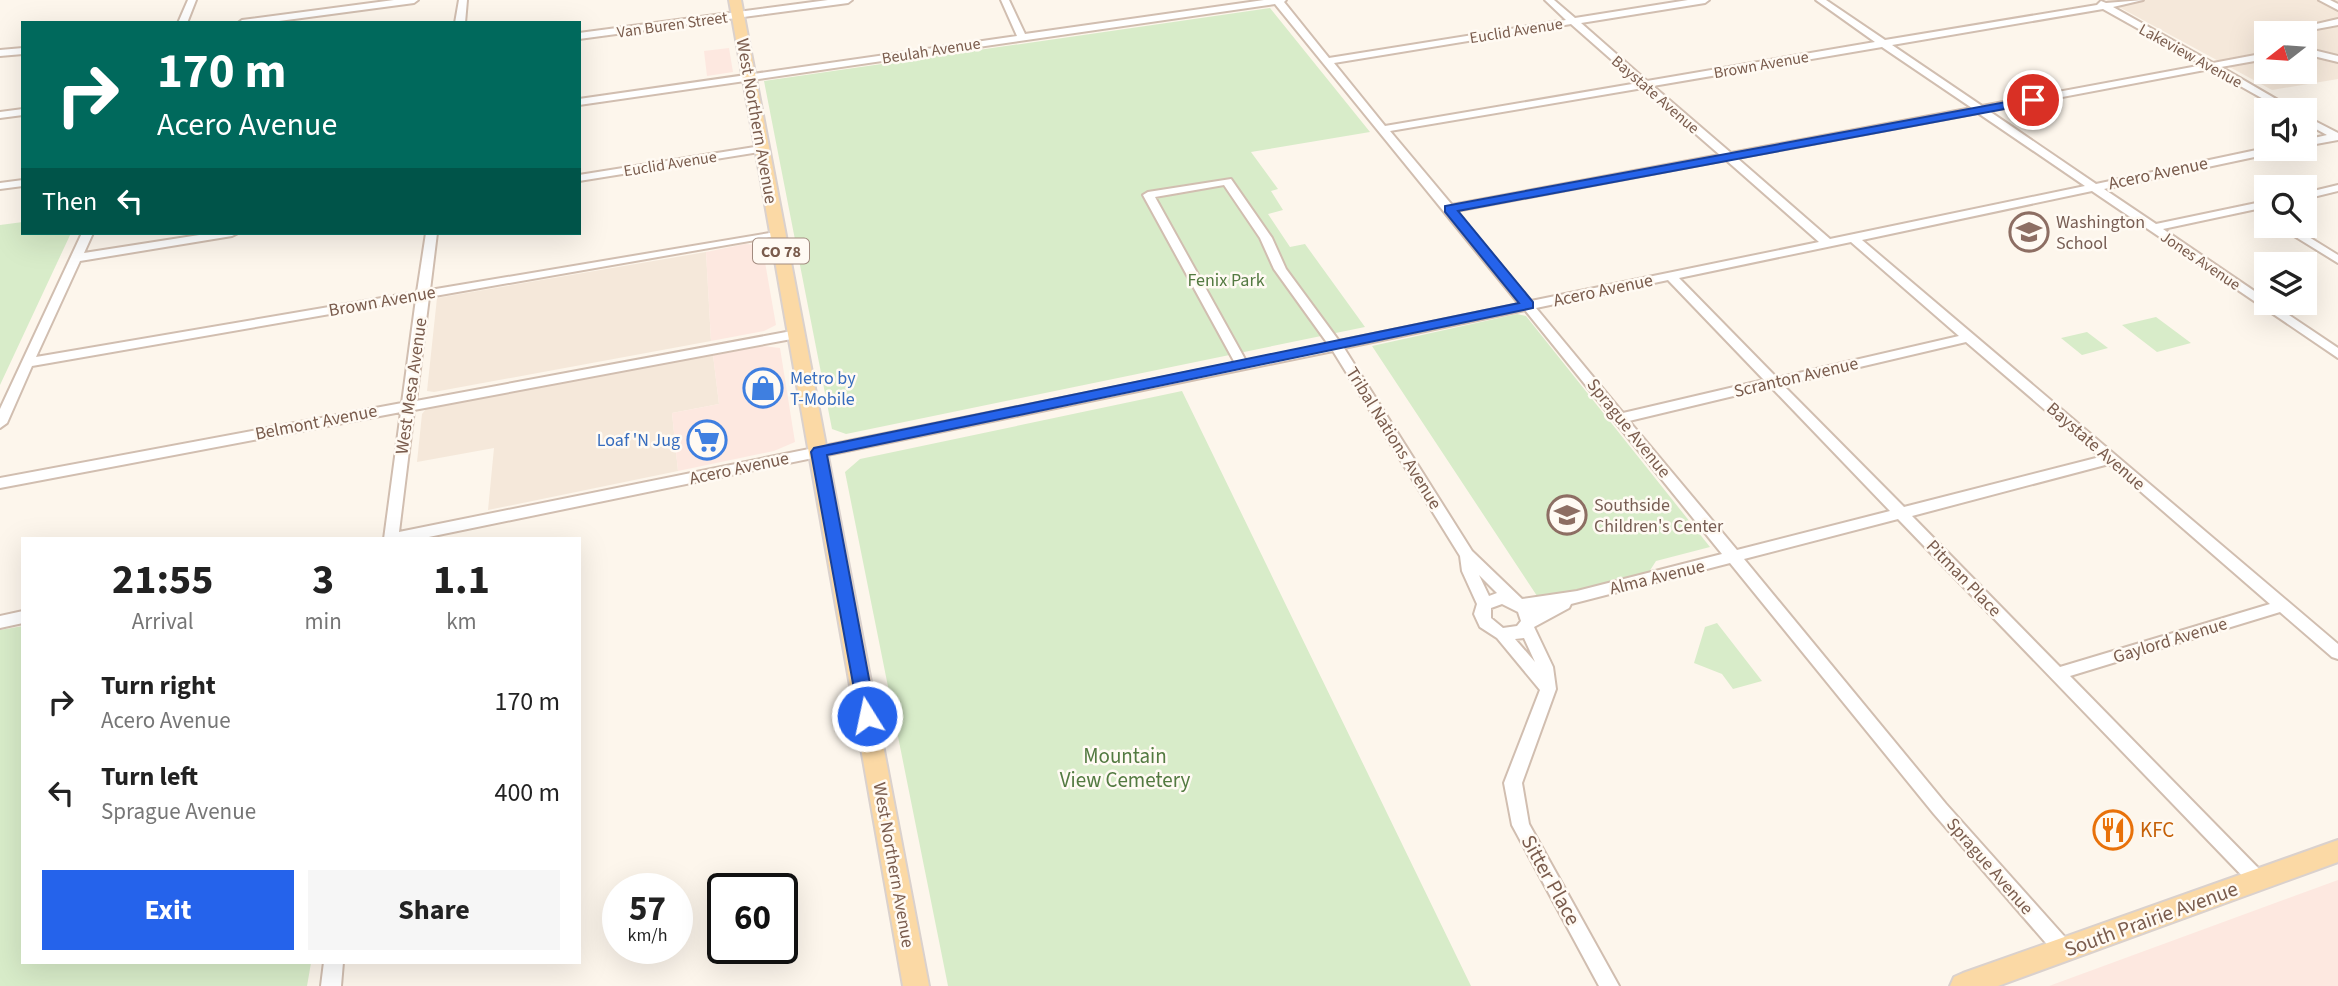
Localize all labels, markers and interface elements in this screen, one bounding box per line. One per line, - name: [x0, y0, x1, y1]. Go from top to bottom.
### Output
- street label: Van Buren Street: [615, 6, 729, 44]
- street label: Euclid Avenue: [1468, 13, 1564, 49]
- street label: Lakeview Avenue: [2135, 18, 2246, 93]
- north arrow: [2254, 21, 2317, 84]
- map controls: [2254, 21, 2317, 315]
- street label: Beulah Avenue: [880, 32, 982, 70]
- street label: West Northern Avenue: [730, 36, 783, 206]
- text: 170 m: [157, 37, 286, 107]
- street label: Brown Avenue: [1712, 46, 1811, 84]
- icon: right: [42, 49, 133, 140]
- street label: Baystate Avenue: [1607, 50, 1704, 139]
- pin: [2003, 70, 2063, 130]
- icon: arrive: [2014, 81, 2052, 119]
- button: sound: [2254, 98, 2317, 161]
- text: Acero Avenue: [157, 102, 337, 148]
- street label: Euclid Avenue: [622, 146, 718, 182]
- street label: Acero Avenue: [2106, 151, 2210, 196]
- button: search: [2254, 175, 2317, 238]
- icon: left: [111, 182, 149, 220]
- text: Then: [42, 183, 97, 220]
- place label: Washington School: [2056, 210, 2145, 256]
- school or university icon: Washington School: [2008, 211, 2050, 253]
- street label: Jones Avenue: [2156, 226, 2245, 296]
- road number: CO 78: [753, 238, 809, 264]
- button: layers: [2254, 252, 2317, 315]
- park label: Fenix Park: [1187, 268, 1265, 293]
- street label: Acero Avenue: [1551, 268, 1655, 313]
- street label: Brown Avenue: [327, 280, 438, 323]
- street label: West Mesa Avenue: [390, 316, 433, 456]
- street label: Scranton Avenue: [1731, 351, 1861, 404]
- street label: Tribal Nations Avenue: [1340, 362, 1448, 514]
- place label: Metro by T-Mobile: [790, 366, 856, 412]
- shop icon: Metro by T-Mobile: [742, 367, 784, 409]
- street label: Sprague Avenue: [1581, 373, 1677, 483]
- street label: Baystate Avenue: [2041, 396, 2151, 496]
- street label: Belmont Avenue: [253, 398, 379, 447]
- supermarket icon: Loaf 'N Jug: [686, 419, 728, 461]
- place label: Loaf 'N Jug: [597, 428, 680, 453]
- street label: Acero Avenue: [687, 446, 791, 491]
- place label: Southside Children's Center: [1594, 493, 1724, 539]
- school or university icon: Southside Children's Center: [1546, 494, 1588, 536]
- street label: Pitman Place: [1920, 534, 2007, 623]
- text: 21:55: [112, 550, 213, 610]
- text: 3: [312, 550, 334, 610]
- text: 1.1: [433, 550, 490, 610]
- street label: Alma Avenue: [1607, 554, 1707, 601]
- text: Arrival: [132, 605, 194, 638]
- text: min: [305, 605, 342, 638]
- text: km: [446, 605, 477, 638]
- street label: Gaylord Avenue: [2110, 611, 2230, 670]
- text: Turn right: [101, 667, 216, 704]
- position arrow: [830, 679, 904, 753]
- icon: right: [42, 683, 80, 721]
- text: 170 m: [494, 683, 560, 720]
- text: Acero Avenue: [101, 704, 231, 737]
- park label: Mountain View Cemetery: [1060, 741, 1191, 795]
- text: Turn left: [101, 758, 198, 795]
- icon: left: [42, 774, 80, 812]
- text: 400 m: [494, 774, 560, 811]
- street label: West Northern Avenue: [867, 780, 920, 950]
- text: Sprague Avenue: [101, 795, 256, 828]
- restaurant icon: KFC: [2092, 809, 2134, 851]
- street label: Sprague Avenue: [1940, 812, 2039, 920]
- place label: KFC: [2140, 815, 2174, 845]
- street label: Sitter Place: [1514, 829, 1588, 931]
- button: Exit: [42, 870, 294, 950]
- button: Share: [308, 870, 560, 950]
- speed limit sign: 60: [707, 873, 798, 964]
- street label: South Prairie Avenue: [2060, 874, 2242, 964]
- text: 57: [629, 884, 666, 934]
- text: km/h: [628, 923, 667, 948]

